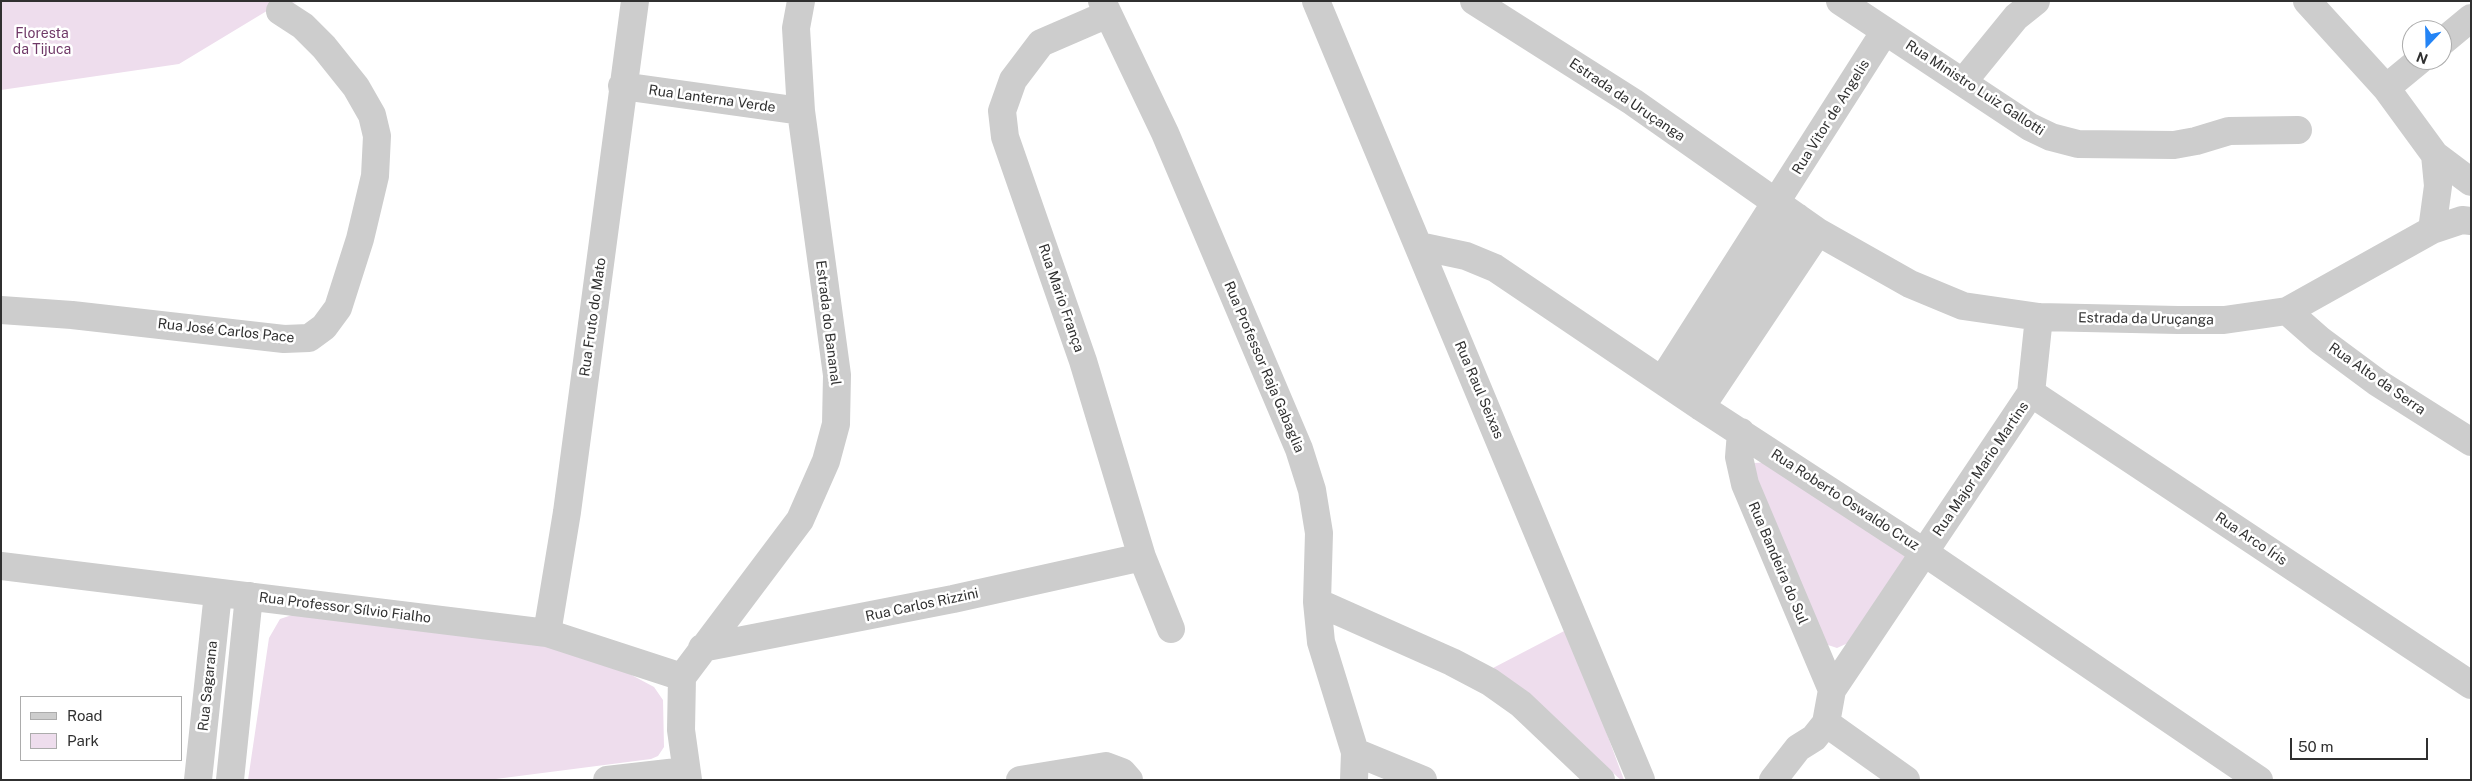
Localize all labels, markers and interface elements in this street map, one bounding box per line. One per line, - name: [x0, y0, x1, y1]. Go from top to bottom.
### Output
- north arrow: [2402, 20, 2452, 70]
- park label: Floresta da Tijuca: [13, 26, 71, 58]
- street label: Rua Ministro Luiz Gallotti: [1902, 37, 2048, 139]
- text: N: [2414, 49, 2430, 68]
- street label: Estrada da Uruçanga: [1566, 55, 1688, 145]
- street label: Rua Vitor de Angelis: [1789, 56, 1873, 178]
- street label: Rua Lanterna Verde: [647, 82, 777, 116]
- street label: Rua Mario França: [1035, 242, 1087, 354]
- street label: Rua Fruto do Mato: [576, 257, 610, 377]
- street label: Estrada do Bananal: [812, 259, 844, 387]
- street label: Rua Professor Raja Gabaglia: [1220, 279, 1308, 455]
- street label: Estrada da Uruçanga: [2078, 309, 2214, 329]
- street label: Rua José Carlos Pace: [157, 315, 295, 347]
- street label: Rua Raul Seixas: [1451, 339, 1507, 441]
- street label: Rua Alto da Serra: [2325, 339, 2429, 419]
- street label: Rua Major Mario Martins: [1930, 398, 2032, 540]
- street label: Rua Roberto Oswaldo Cruz: [1768, 446, 1922, 554]
- street label: Rua Bandeira do Sul: [1745, 499, 1811, 627]
- street label: Rua Arco Íris: [2212, 509, 2290, 569]
- street label: Rua Carlos Rizzini: [864, 585, 980, 625]
- street label: Rua Professor Sílvio Fialho: [258, 589, 432, 627]
- street label: Rua Sagarana: [195, 640, 221, 732]
- legend: [20, 696, 182, 761]
- text: Road: [67, 707, 103, 724]
- scale bar: [2292, 728, 2430, 760]
- text: Park: [67, 732, 99, 749]
- text: 50 m: [2298, 738, 2333, 755]

